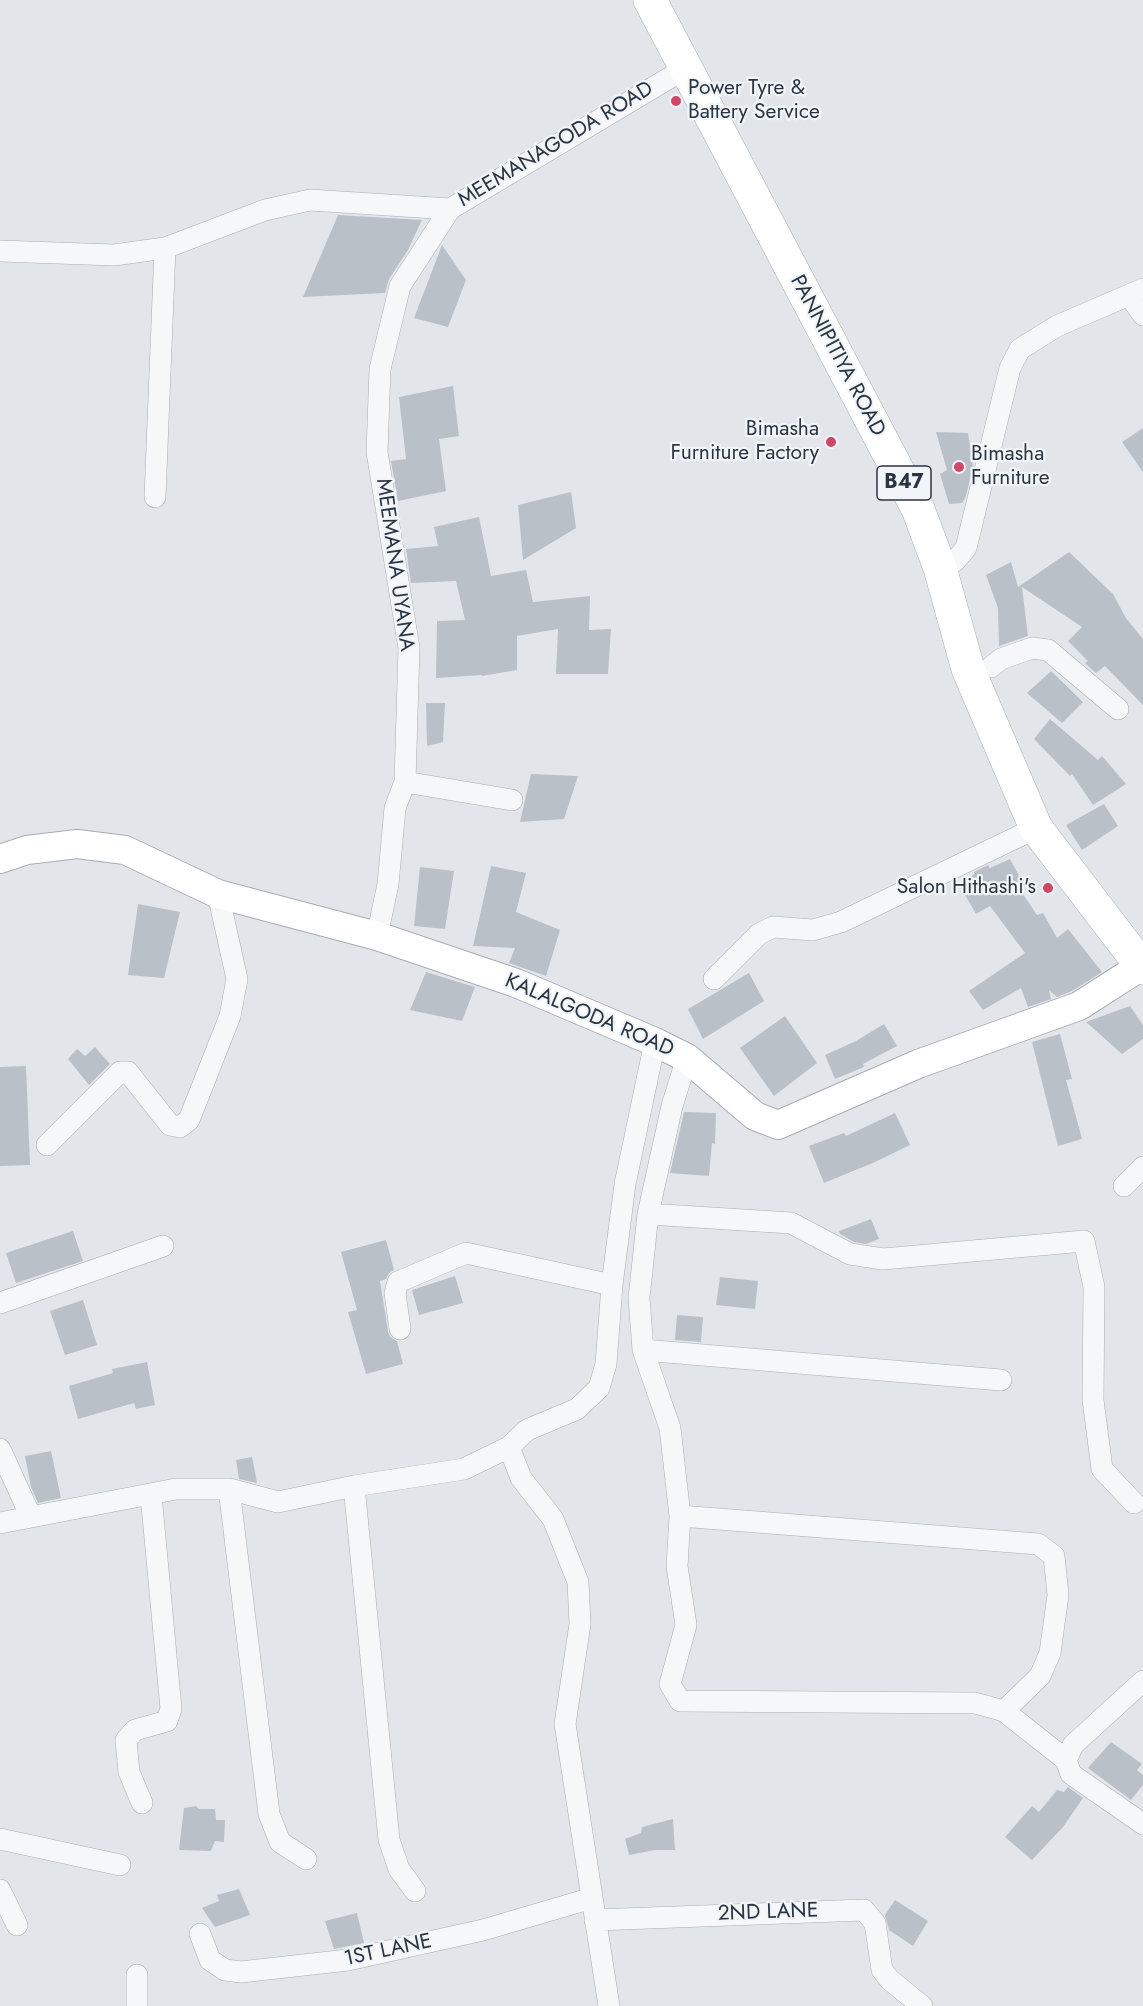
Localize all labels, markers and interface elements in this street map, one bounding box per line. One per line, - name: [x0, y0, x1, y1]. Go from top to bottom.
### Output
- place label: Power Tyre & Battery Service: [688, 76, 820, 126]
- street label: MEEMANAGODA ROAD: [454, 77, 658, 213]
- marker: Power Tyre & Battery Service: [669, 94, 683, 108]
- street label: PANNIPITIYA ROAD: [784, 271, 890, 441]
- place label: Bimasha Furniture Factory: [671, 417, 819, 467]
- marker: Bimasha Furniture Factory: [824, 435, 838, 449]
- place label: Bimasha Furniture: [971, 442, 1050, 492]
- marker: Bimasha Furniture: [952, 460, 966, 474]
- road number: B47: [877, 466, 931, 500]
- street label: MEEMANA UYANA: [369, 477, 419, 653]
- place label: Salon Hithashi's: [897, 875, 1036, 901]
- marker: Salon Hithashi's: [1041, 881, 1055, 895]
- street label: KALALGODA ROAD: [501, 969, 677, 1063]
- street label: 2ND LANE: [717, 1899, 819, 1927]
- street label: 1ST LANE: [342, 1929, 434, 1973]

